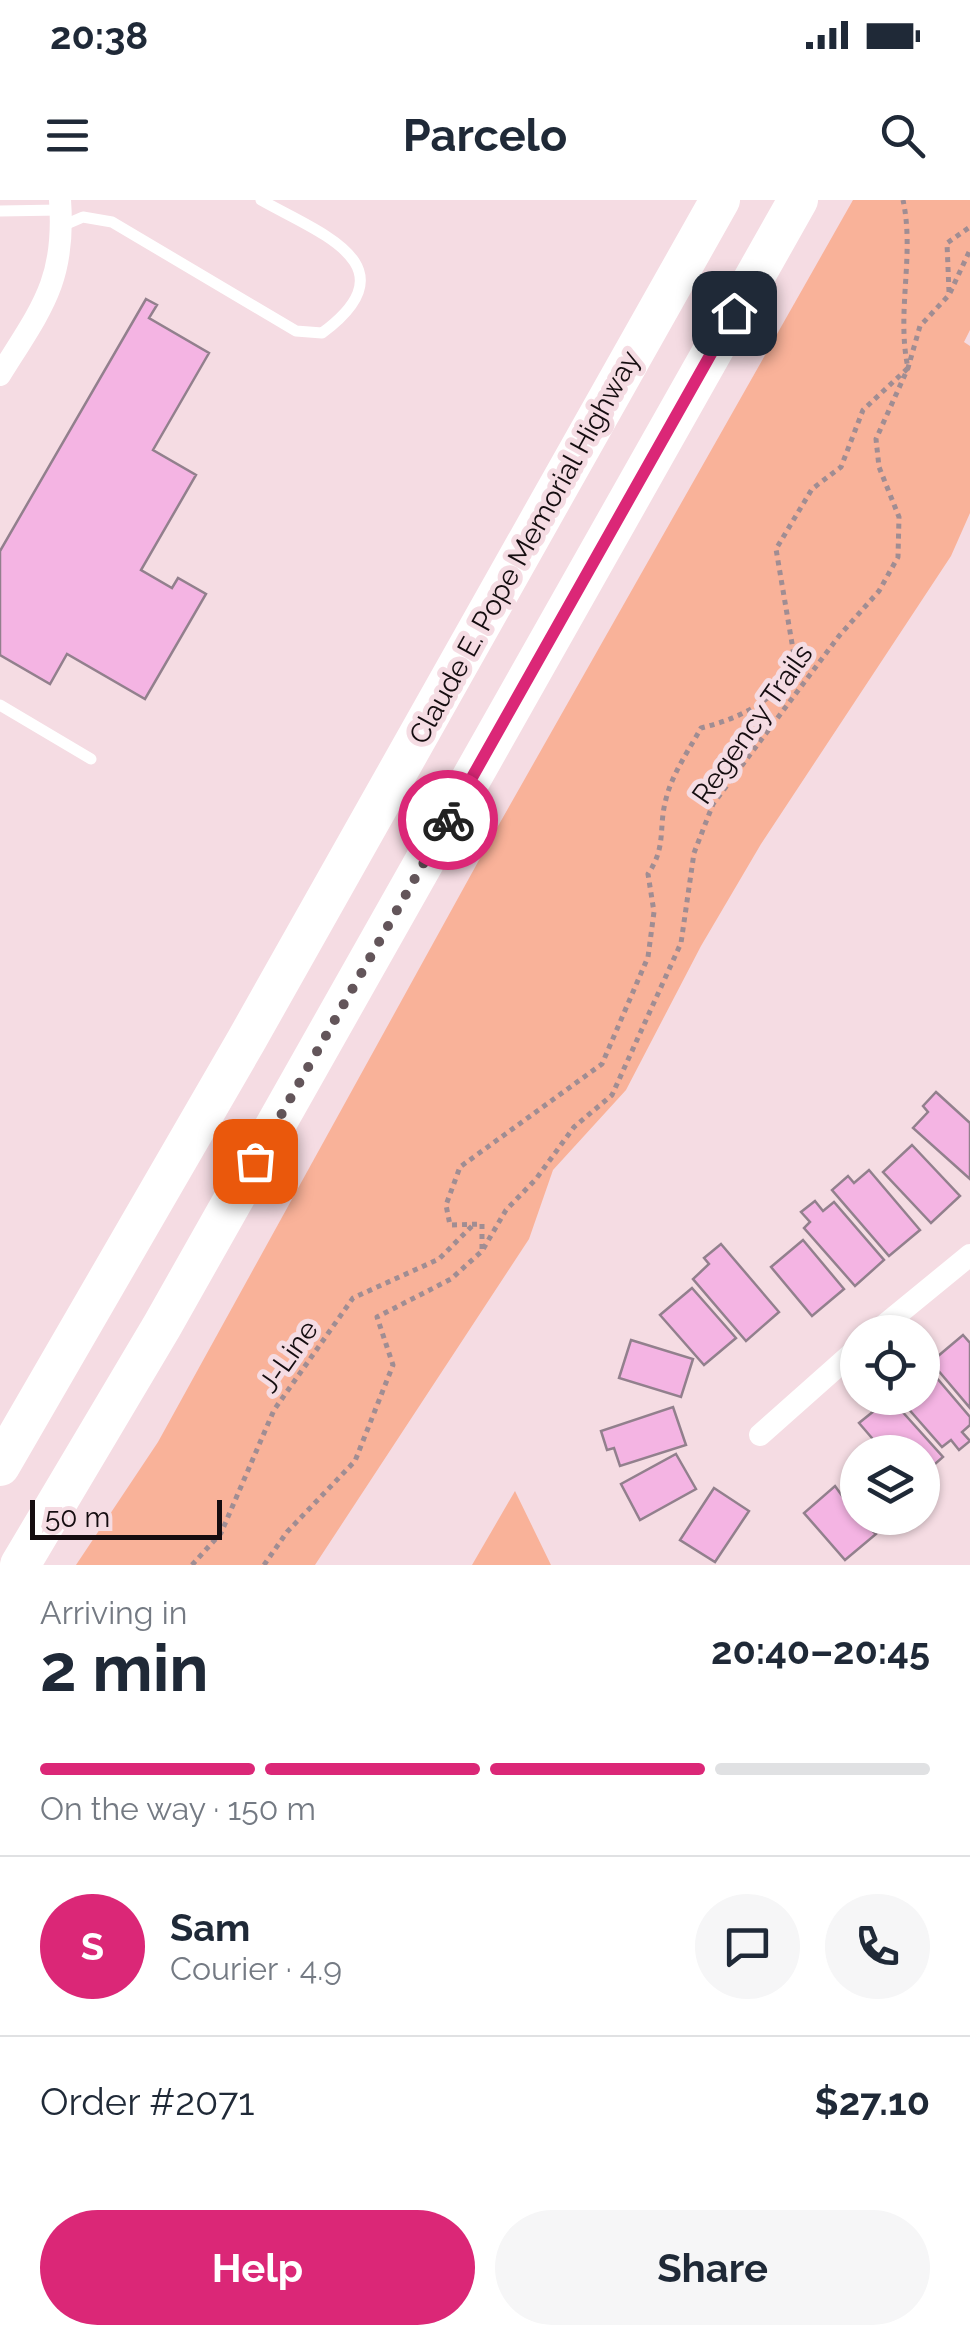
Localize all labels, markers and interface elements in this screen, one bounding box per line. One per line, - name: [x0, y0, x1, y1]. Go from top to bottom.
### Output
- text: 20:38: [50, 13, 148, 58]
- icon: menu: [40, 108, 95, 163]
- icon: search: [875, 108, 930, 163]
- text: Parcelo: [403, 109, 567, 162]
- pin: [692, 271, 777, 356]
- icon: home: [707, 286, 762, 341]
- street label: Claude E. Pope Memorial Highway: [402, 345, 647, 750]
- street label: Regency Trails: [685, 638, 820, 810]
- courier: [398, 770, 498, 870]
- icon: bike: [421, 793, 476, 848]
- pin: [213, 1119, 298, 1204]
- icon: bag: [228, 1134, 283, 1189]
- street label: J-Line: [252, 1314, 325, 1399]
- map controls: [840, 1315, 940, 1535]
- button: locate: [840, 1315, 940, 1415]
- button: layers: [840, 1435, 940, 1535]
- scale bar: [30, 1495, 222, 1540]
- text: 50 m: [45, 1501, 110, 1534]
- text: Arriving in: [40, 1594, 187, 1631]
- text: 20:40–20:45: [711, 1628, 930, 1673]
- text: 2 min: [40, 1630, 209, 1706]
- text: On the way · 150 m: [40, 1790, 316, 1827]
- button: chat: [695, 1894, 800, 1999]
- button: phone: [825, 1894, 930, 1999]
- text: Sam: [170, 1905, 250, 1950]
- text: S: [81, 1924, 104, 1969]
- text: Courier · 4.9: [170, 1950, 342, 1987]
- text: Order #2071: [40, 2079, 255, 2124]
- text: $27.10: [815, 2079, 930, 2124]
- button: Help: [40, 2210, 475, 2325]
- button: Share: [495, 2210, 930, 2325]

